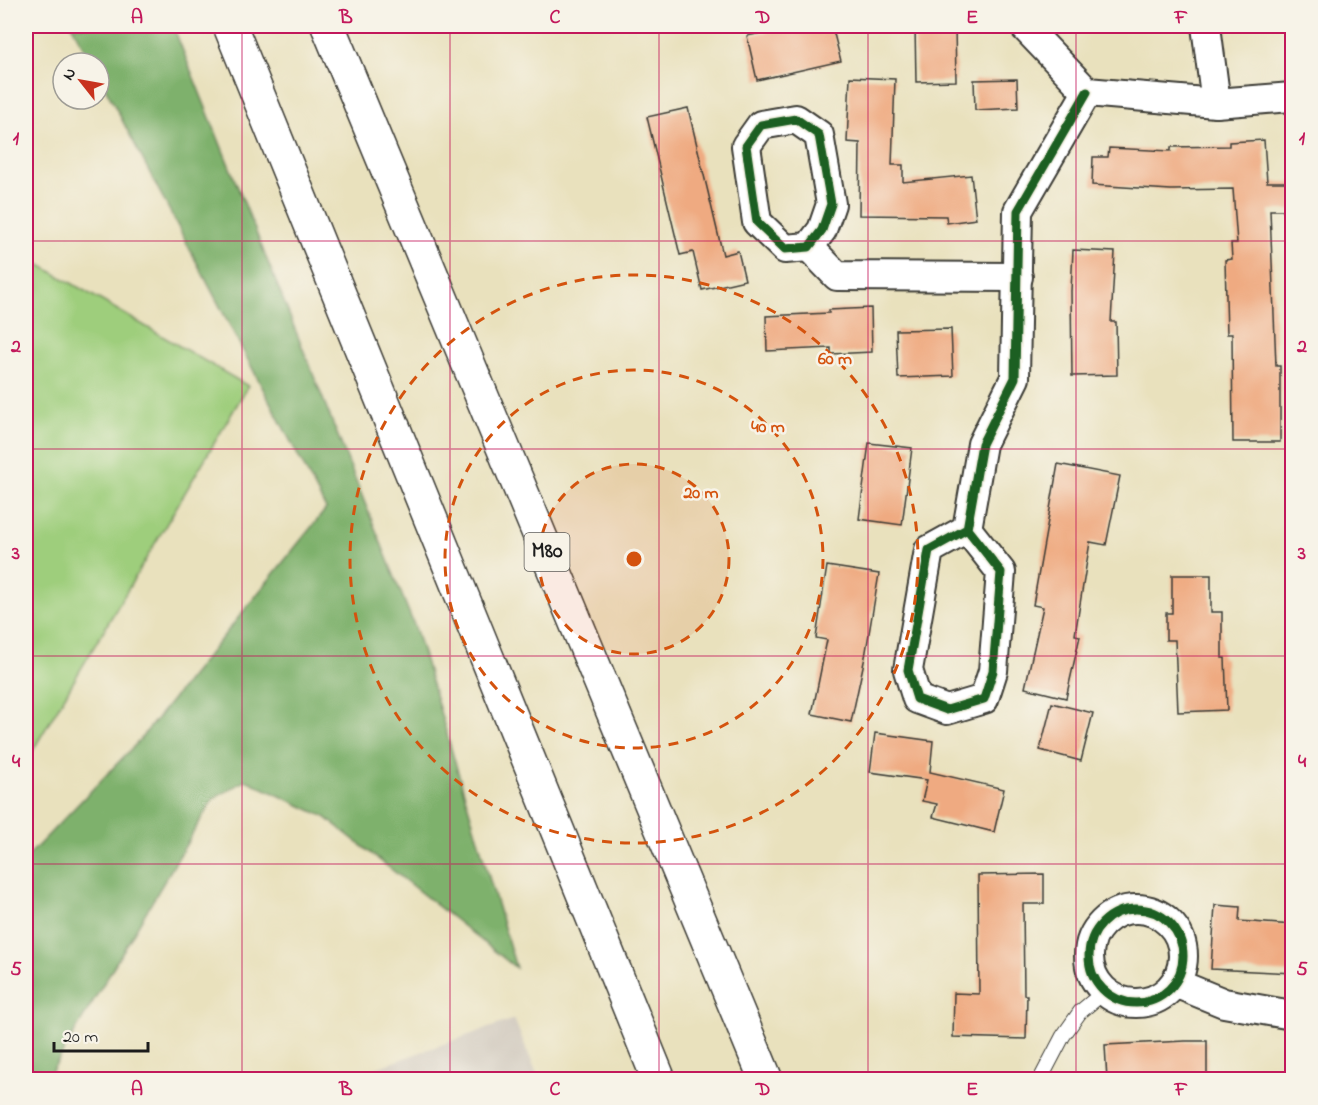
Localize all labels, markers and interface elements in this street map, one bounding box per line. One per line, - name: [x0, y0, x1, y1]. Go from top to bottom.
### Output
- text: A: [131, 4, 143, 33]
- text: B: [338, 4, 353, 33]
- text: C: [550, 4, 561, 33]
- text: D: [755, 4, 770, 33]
- text: E: [966, 4, 978, 33]
- text: F: [1174, 4, 1188, 33]
- north arrow: [51, 51, 111, 111]
- text: N: [57, 63, 83, 85]
- text: 1: [13, 125, 20, 154]
- text: 1: [1299, 125, 1306, 154]
- text: 2: [10, 333, 21, 362]
- text: 2: [1296, 333, 1307, 362]
- text: 60 m: [818, 347, 852, 373]
- text: 40 m: [751, 415, 785, 441]
- text: 20 m: [682, 481, 719, 507]
- road number: M80: [524, 533, 570, 571]
- text: 3: [11, 540, 20, 569]
- text: 3: [1297, 540, 1306, 569]
- centre of rings: [624, 549, 644, 569]
- text: 4: [12, 748, 21, 777]
- text: 4: [1298, 748, 1307, 777]
- text: 5: [10, 956, 22, 985]
- text: 5: [1296, 956, 1308, 985]
- scale bar: [54, 1015, 148, 1053]
- text: 20 m: [63, 1025, 98, 1051]
- text: A: [131, 1076, 143, 1105]
- text: B: [338, 1076, 353, 1105]
- text: C: [550, 1076, 561, 1105]
- text: D: [755, 1076, 770, 1105]
- text: E: [966, 1076, 978, 1105]
- text: F: [1174, 1076, 1188, 1105]

